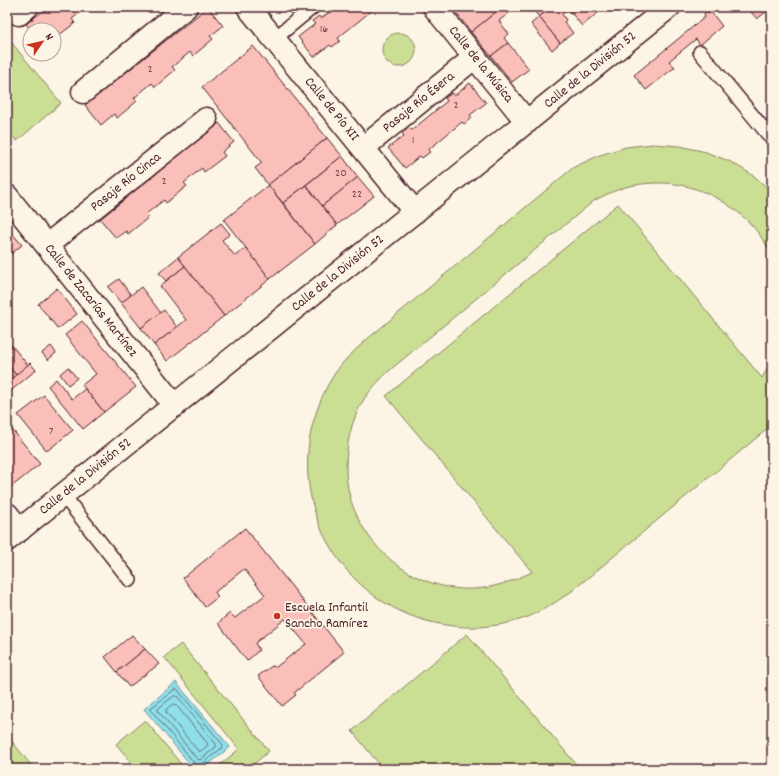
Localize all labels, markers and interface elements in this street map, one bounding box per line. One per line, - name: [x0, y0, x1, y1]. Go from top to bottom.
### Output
- house number: 16: [320, 21, 328, 38]
- north arrow: [22, 22, 62, 62]
- street label: Calle de la Música: [443, 22, 518, 108]
- street label: Calle de la División 52: [540, 27, 641, 114]
- text: N: [40, 31, 57, 45]
- house number: 2: [147, 61, 153, 78]
- street label: Pasaje Río Ésera: [379, 67, 459, 138]
- street label: Calle de Pío XII: [299, 73, 364, 146]
- house number: 2: [453, 97, 459, 114]
- house number: 1: [412, 132, 414, 149]
- street label: Pasaje Río Cinca: [86, 148, 166, 217]
- house number: 20: [335, 165, 347, 182]
- house number: 2: [161, 173, 167, 190]
- house number: 22: [352, 186, 362, 203]
- street label: Calle de la División 52: [287, 230, 389, 317]
- street label: Calle de Zacarías Martínez: [39, 240, 143, 362]
- house number: 7: [49, 423, 54, 440]
- street label: Calle de la División 52: [35, 433, 136, 520]
- place label: Escuela Infantil Sancho Ramírez: [285, 598, 369, 634]
- marker: Escuela Infantil Sancho Ramírez: [272, 611, 282, 621]

